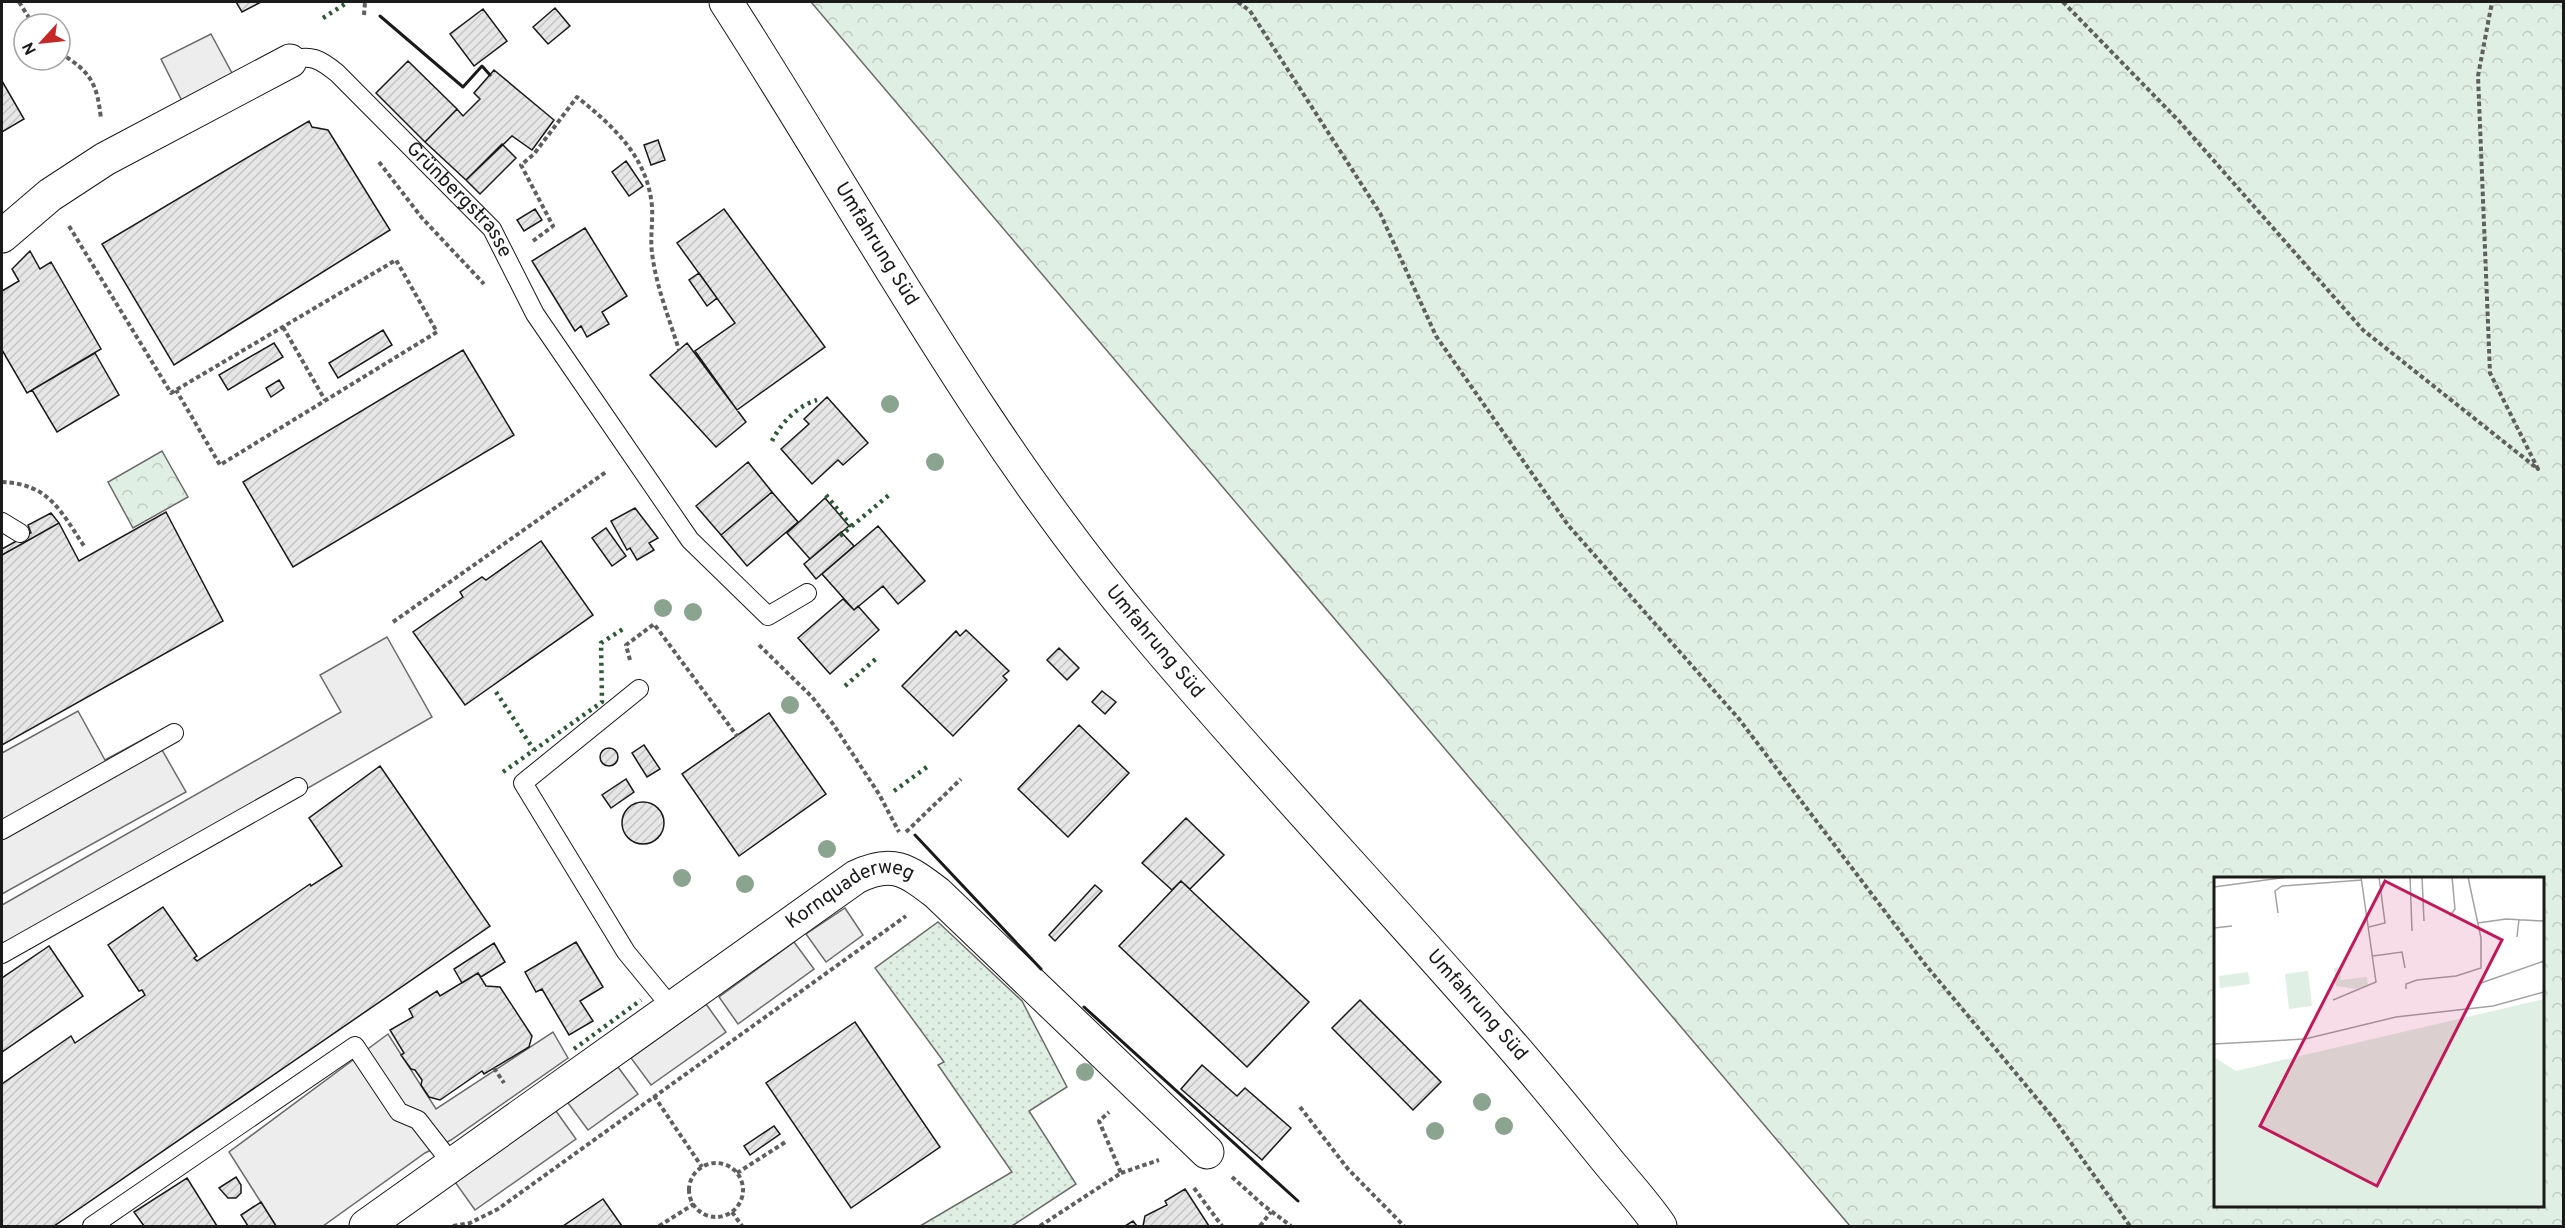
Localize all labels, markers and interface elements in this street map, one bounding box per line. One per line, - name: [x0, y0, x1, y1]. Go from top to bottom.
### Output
- north arrow: [12, 12, 72, 72]
- text: N: [19, 38, 42, 58]
- street label: Grünbergstrasse: [400, 136, 517, 262]
- street label: Umfahrung Süd: [828, 178, 924, 311]
- street label: Umfahrung Süd: [1099, 580, 1210, 704]
- street label: Kornquaderweg: [781, 855, 919, 936]
- inset map: [2214, 877, 2544, 1207]
- street label: Umfahrung Süd: [1420, 944, 1533, 1067]

